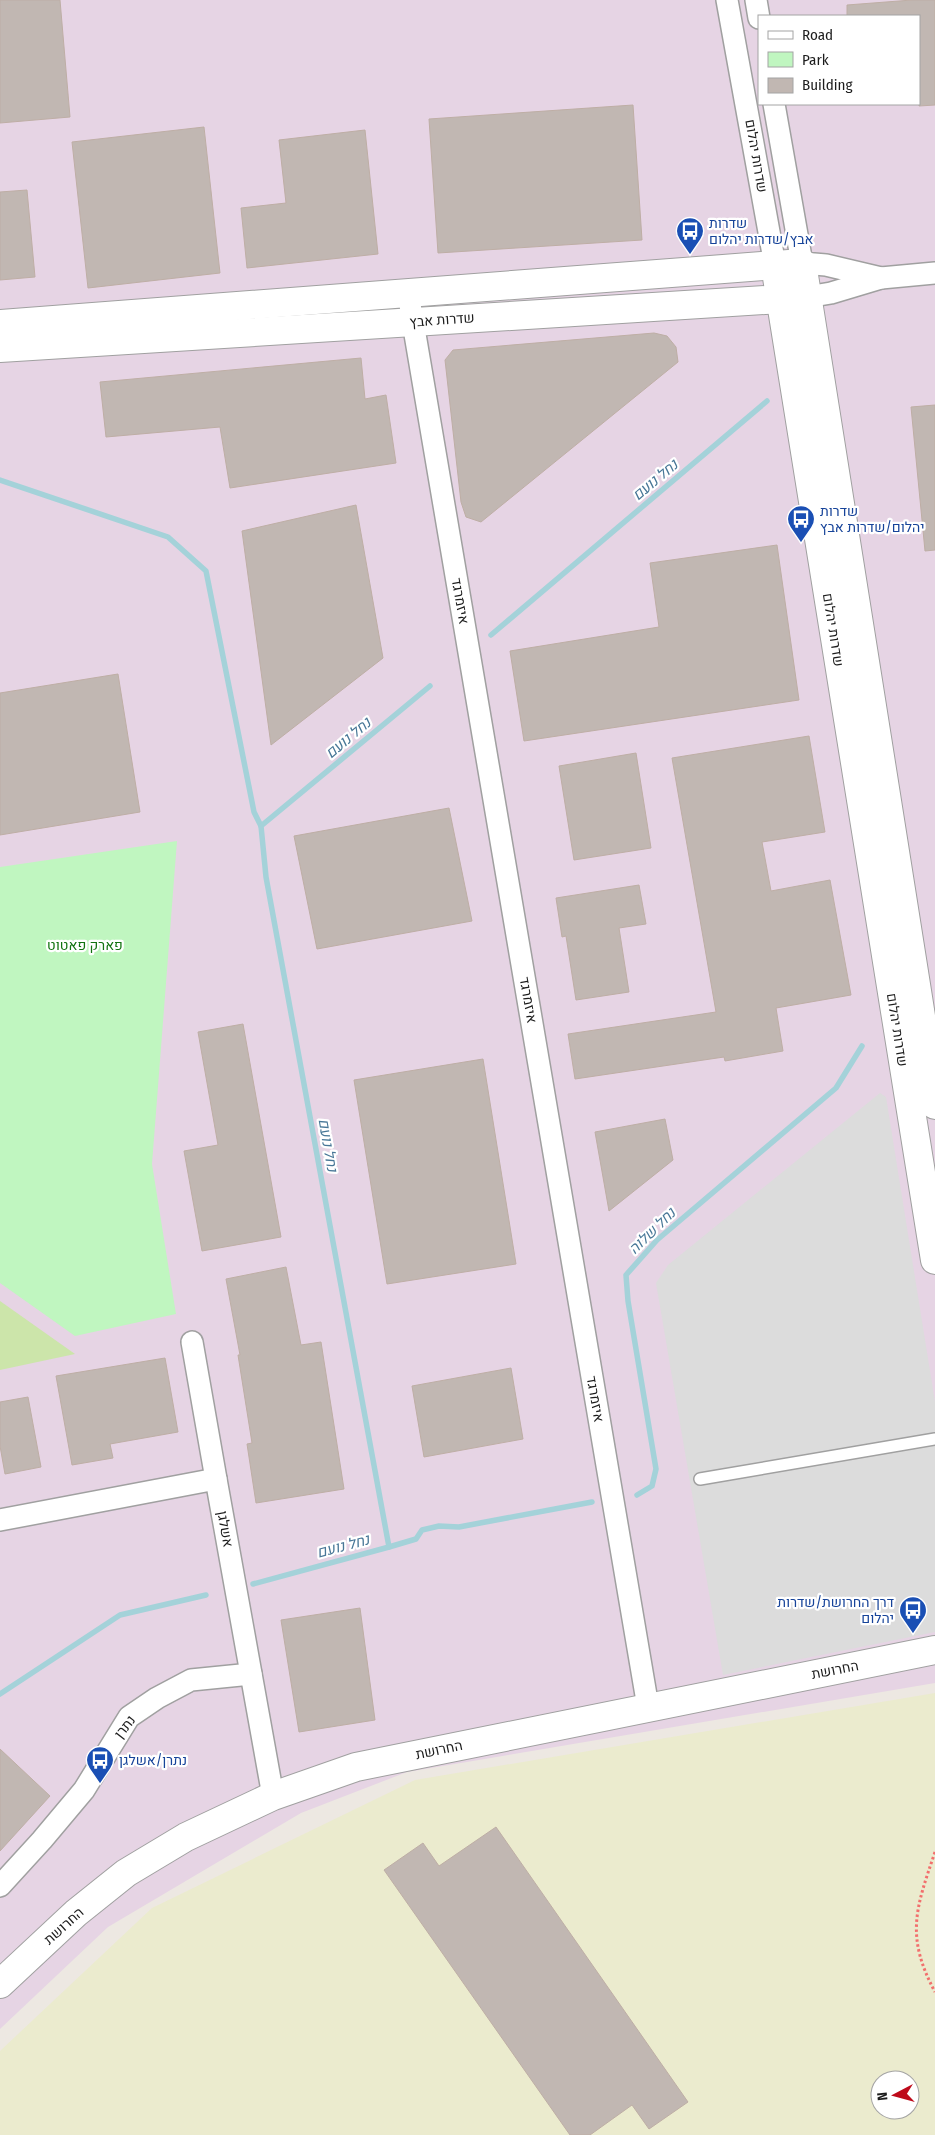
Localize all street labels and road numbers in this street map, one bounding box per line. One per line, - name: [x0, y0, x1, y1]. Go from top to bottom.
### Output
- street label: שדרות יהלום: [741, 118, 771, 194]
- street label: שדרות אבץ: [409, 309, 475, 331]
- street label: איזמרגד: [448, 577, 472, 625]
- street label: שדרות יהלום: [819, 592, 847, 668]
- street label: איזמרגד: [516, 976, 540, 1024]
- street label: שדרות יהלום: [883, 992, 911, 1068]
- street label: איזמרגד: [583, 1375, 607, 1423]
- street label: אשלגן: [213, 1509, 237, 1549]
- street label: החרושת: [810, 1657, 860, 1683]
- street label: נתרן: [111, 1712, 139, 1742]
- street label: החרושת: [414, 1737, 464, 1763]
- street label: החרושת: [41, 1904, 87, 1948]

